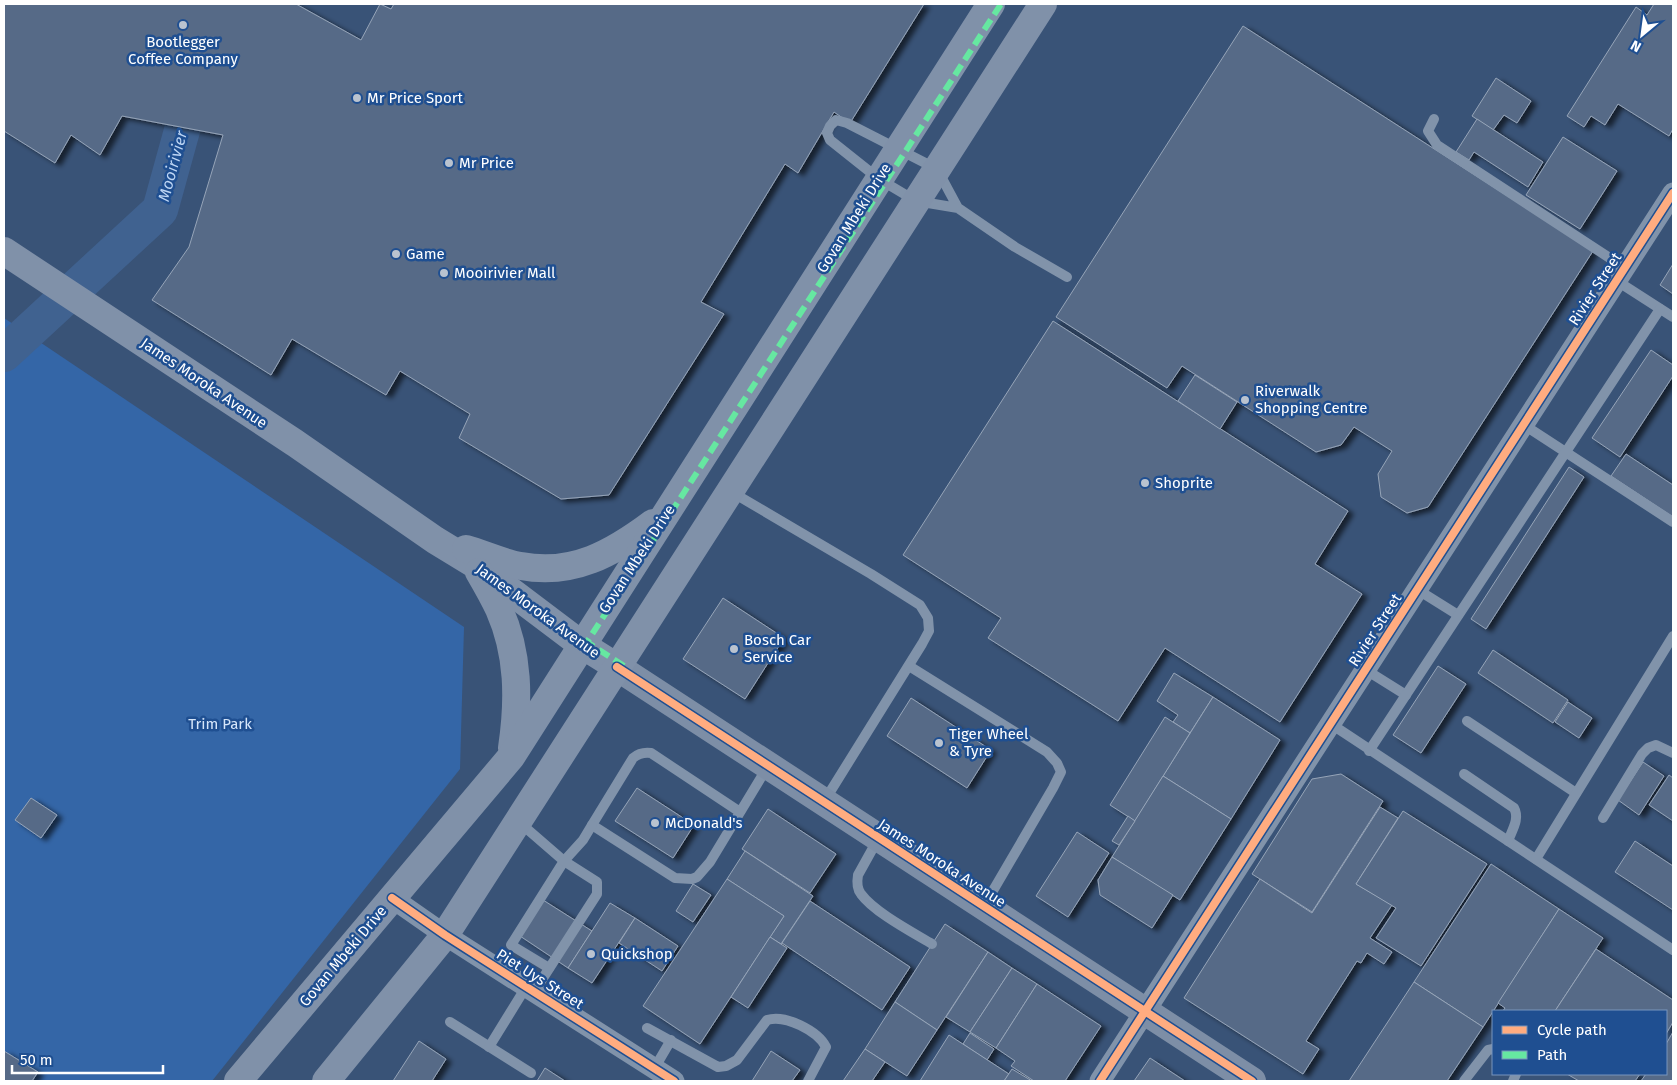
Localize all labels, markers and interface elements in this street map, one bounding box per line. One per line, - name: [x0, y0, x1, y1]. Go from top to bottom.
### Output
- north arrow: [1617, 10, 1667, 60]
- marker: Bootlegger Coffee Company: [177, 19, 189, 31]
- place label: Bootlegger Coffee Company: [128, 33, 239, 68]
- text: N: [1628, 36, 1644, 56]
- place label: Mr Price Sport: [367, 89, 464, 107]
- marker: Mr Price Sport: [351, 92, 363, 104]
- water label: Mooirivier: [154, 128, 191, 204]
- place label: Mr Price: [459, 154, 514, 172]
- marker: Mr Price: [443, 157, 455, 169]
- street label: Govan Mbeki Drive: [813, 160, 895, 276]
- place label: Game: [406, 245, 445, 263]
- marker: Game: [390, 248, 402, 260]
- street label: Rivier Street: [1565, 249, 1626, 329]
- place label: Mooirivier Mall: [454, 264, 556, 282]
- marker: Mooirivier Mall: [438, 267, 450, 279]
- street label: James Moroka Avenue: [137, 334, 271, 432]
- place label: Riverwalk Shopping Centre: [1255, 382, 1367, 417]
- marker: Riverwalk Shopping Centre: [1239, 394, 1251, 406]
- place label: Shoprite: [1155, 474, 1213, 492]
- marker: Shoprite: [1139, 477, 1151, 489]
- street label: Govan Mbeki Drive: [595, 501, 679, 617]
- street label: James Moroka Avenue: [473, 560, 603, 662]
- street label: Rivier Street: [1345, 590, 1406, 670]
- place label: Bosch Car Service: [744, 631, 811, 666]
- marker: Bosch Car Service: [728, 643, 740, 655]
- park label: Trim Park: [188, 715, 252, 733]
- place label: Tiger Wheel & Tyre: [949, 725, 1029, 760]
- marker: Tiger Wheel & Tyre: [933, 737, 945, 749]
- place label: McDonald's: [665, 814, 743, 832]
- street label: James Moroka Avenue: [875, 815, 1009, 911]
- marker: McDonald's: [649, 817, 661, 829]
- street label: Govan Mbeki Drive: [296, 902, 390, 1010]
- street label: Piet Uys Street: [493, 945, 587, 1013]
- place label: Quickshop: [601, 945, 673, 963]
- marker: Quickshop: [585, 948, 597, 960]
- legend: [1492, 1010, 1667, 1075]
- text: Cycle path: [1537, 1021, 1607, 1039]
- scale bar: [12, 1042, 164, 1074]
- text: Path: [1537, 1046, 1567, 1064]
- text: 50 m: [20, 1051, 53, 1069]

